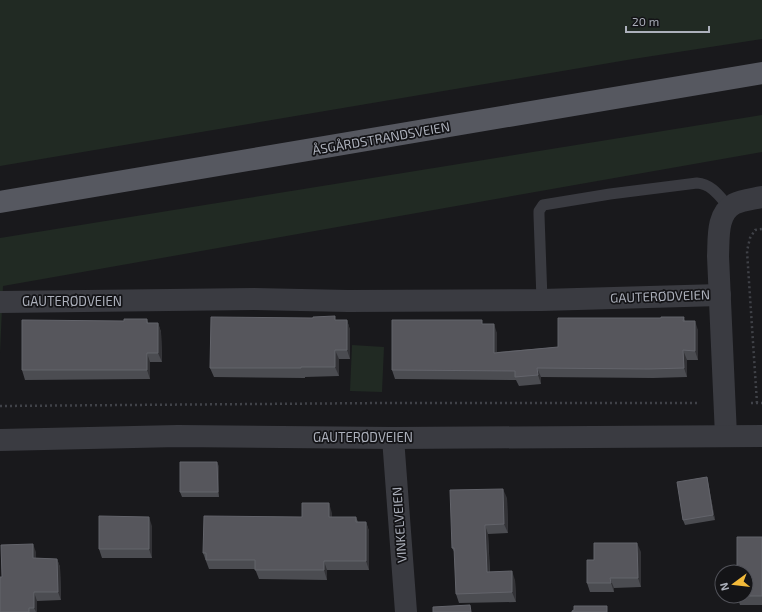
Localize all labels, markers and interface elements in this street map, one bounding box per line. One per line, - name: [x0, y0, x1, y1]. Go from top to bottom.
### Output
- scale bar: [626, 8, 709, 34]
- text: 20 m: [632, 14, 659, 28]
- street label: ÅSGÅRDSTRANDSVEIEN: [311, 118, 451, 158]
- street label: GAUTERØDVEIEN: [610, 286, 710, 306]
- street label: GAUTERØDVEIEN: [22, 293, 122, 309]
- street label: GAUTERØDVEIEN: [313, 429, 413, 445]
- street label: VINKELVEIEN: [388, 487, 410, 563]
- north arrow: [714, 564, 754, 604]
- text: N: [717, 581, 731, 592]

